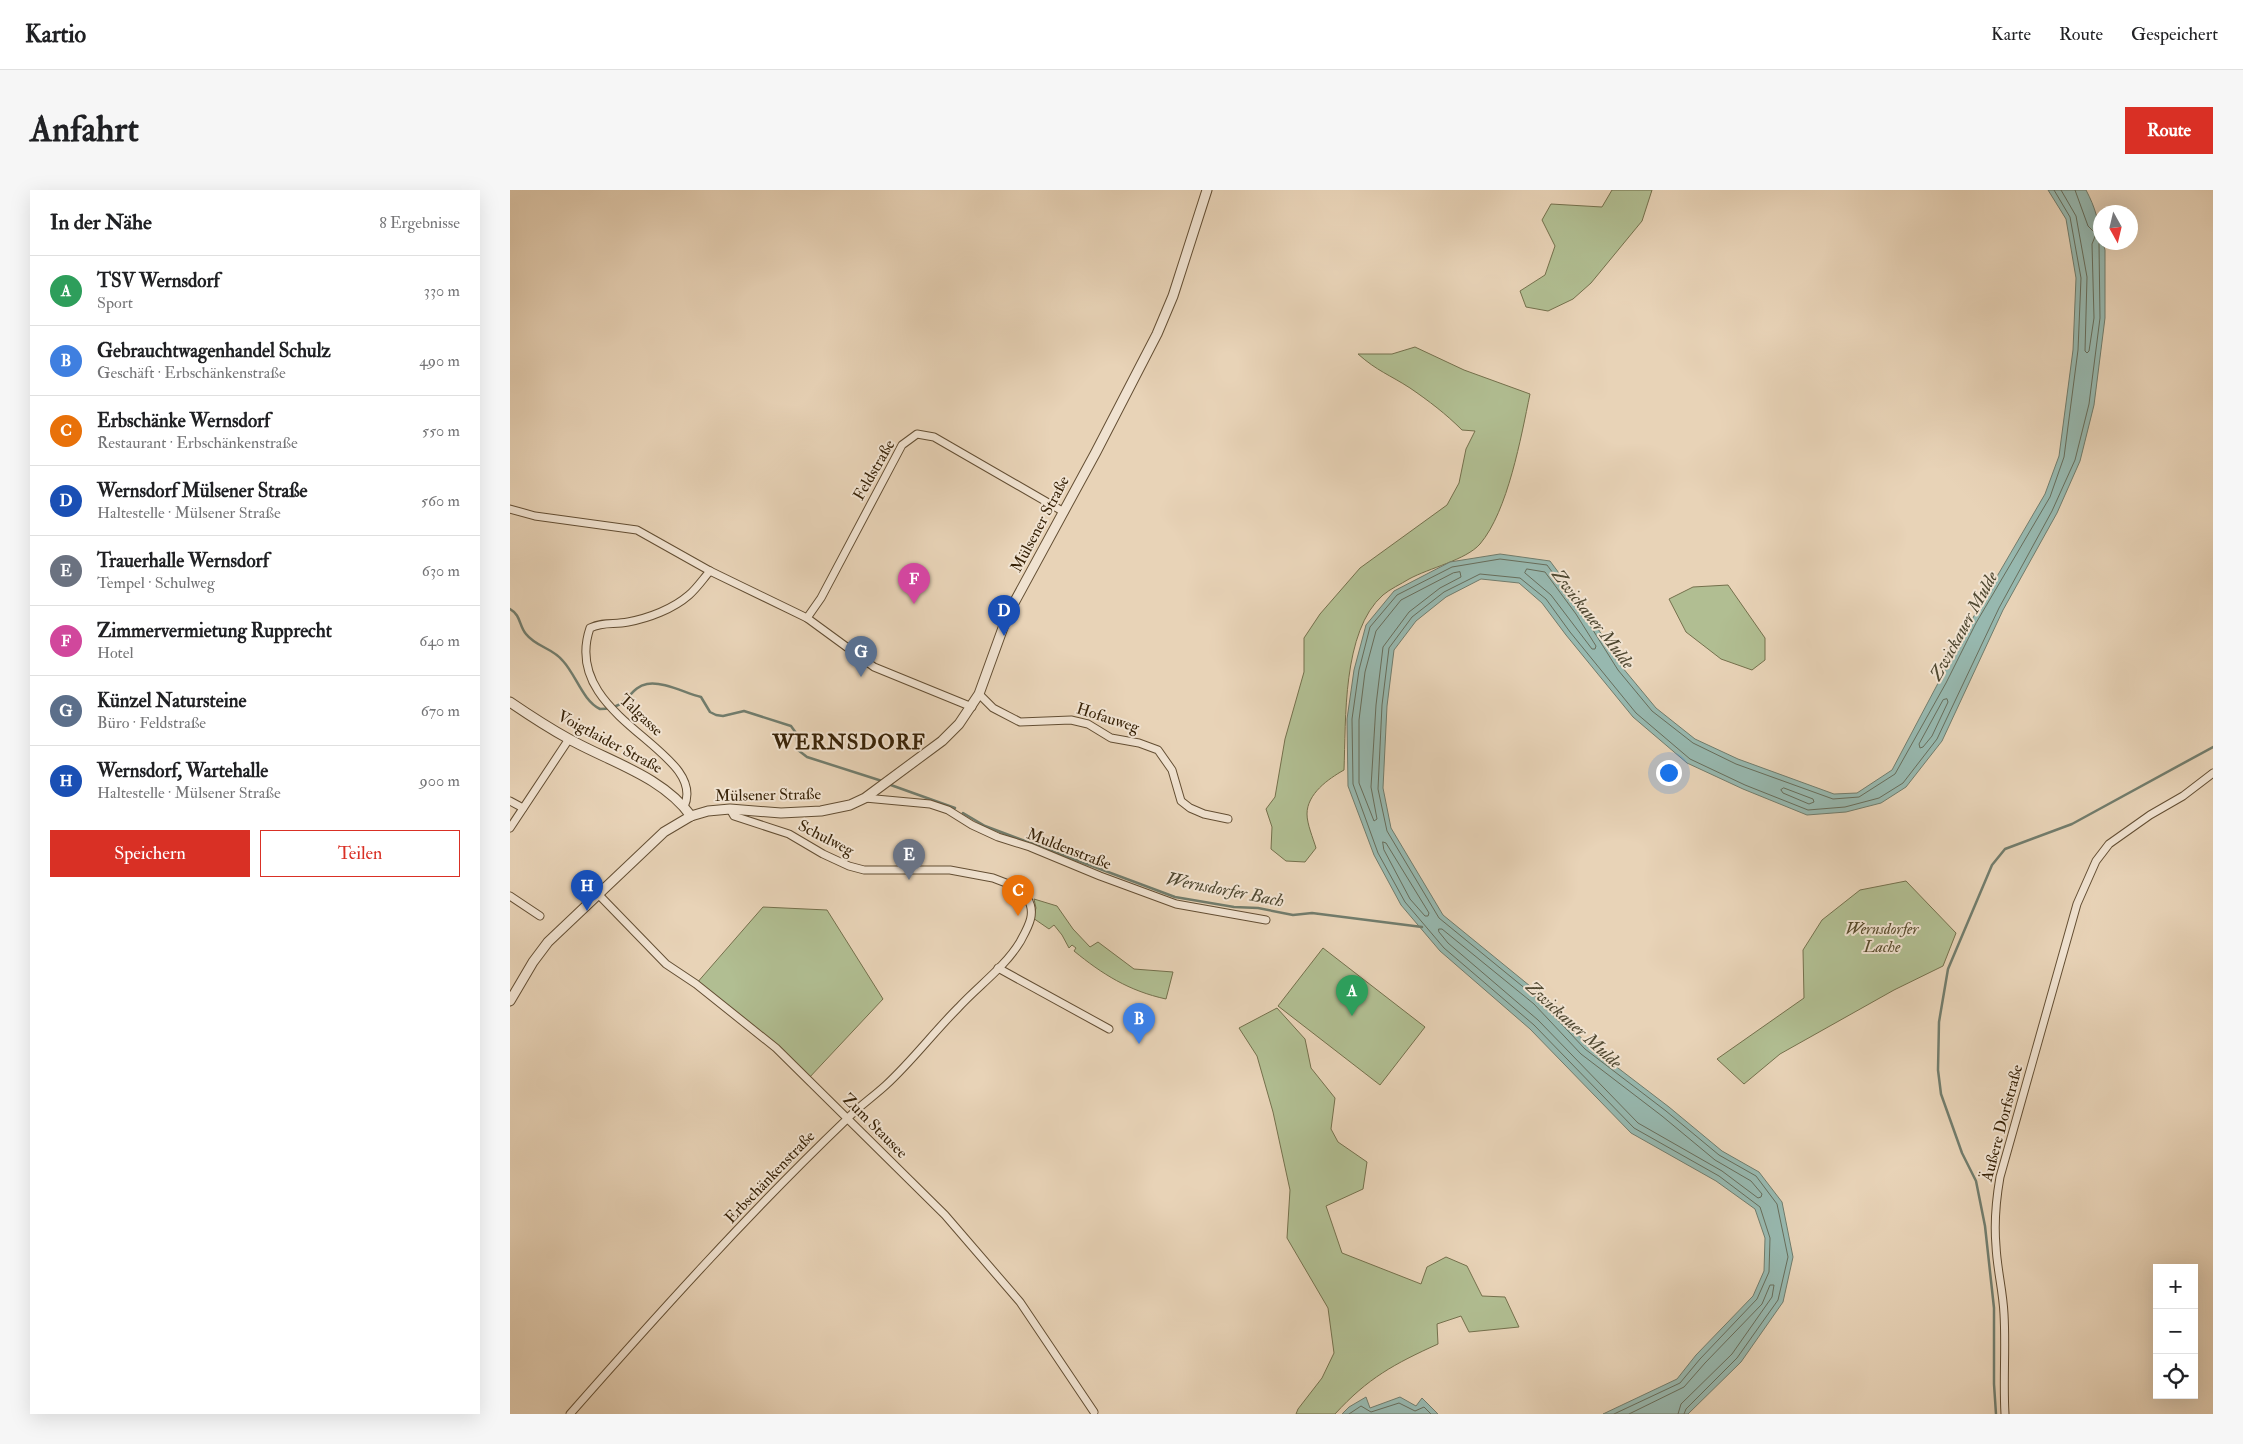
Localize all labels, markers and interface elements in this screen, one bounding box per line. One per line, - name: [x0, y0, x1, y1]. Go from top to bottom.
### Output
- text: Kartio: [25, 19, 86, 50]
- text: Karte: [1991, 23, 2031, 46]
- text: Route: [2059, 23, 2103, 46]
- text: Gespeichert: [2131, 23, 2218, 46]
- button: Route: [2125, 107, 2213, 154]
- text: Anfahrt: [30, 108, 139, 152]
- north arrow: [2093, 205, 2138, 250]
- text: In der Nähe: [50, 209, 152, 236]
- text: 8 Ergebnisse: [379, 213, 460, 233]
- text: TSV Wernsdorf: [97, 269, 220, 293]
- text: A: [61, 281, 71, 301]
- text: 330 m: [424, 281, 460, 301]
- text: Sport: [97, 293, 133, 313]
- text: Gebrauchtwagenhandel Schulz: [97, 339, 331, 363]
- text: B: [61, 351, 71, 371]
- text: 490 m: [419, 351, 460, 371]
- text: Geschäft · Erbschänkenstraße: [97, 363, 286, 383]
- text: Erbschänke Wernsdorf: [97, 409, 270, 433]
- text: C: [60, 421, 72, 441]
- text: 550 m: [422, 421, 460, 441]
- text: Restaurant · Erbschänkenstraße: [97, 433, 298, 453]
- street label: Feldstraße: [849, 436, 900, 504]
- street label: Mülsener Straße: [1006, 472, 1074, 575]
- text: Wernsdorf Mülsener Straße: [97, 479, 308, 503]
- text: D: [59, 491, 73, 511]
- text: 560 m: [421, 491, 460, 511]
- text: Haltestelle · Mülsener Straße: [97, 503, 281, 523]
- text: Trauerhalle Wernsdorf: [97, 549, 269, 573]
- text: E: [60, 561, 72, 581]
- text: 630 m: [422, 561, 460, 581]
- pin: F: [898, 563, 930, 604]
- water label: Zwickauer Mulde: [1546, 563, 1640, 675]
- water label: Zwickauer Mulde: [1924, 567, 2004, 685]
- text: Tempel · Schulweg: [97, 573, 215, 593]
- pin: D: [988, 595, 1020, 636]
- text: Zimmervermietung Rupprecht: [97, 619, 332, 643]
- text: F: [61, 631, 71, 651]
- text: 640 m: [419, 631, 460, 651]
- pin: G: [845, 636, 877, 677]
- text: Hotel: [97, 643, 134, 663]
- text: Künzel Natursteine: [97, 689, 246, 713]
- street label: Talgasse: [615, 690, 667, 741]
- street label: Hofauweg: [1074, 698, 1143, 738]
- text: G: [59, 701, 73, 721]
- text: 670 m: [421, 701, 460, 721]
- street label: Voigtlaider Straße: [554, 706, 666, 778]
- text: Büro · Feldstraße: [97, 713, 206, 733]
- district label: WERNSDORF: [771, 729, 926, 756]
- text: Wernsdorf, Wartehalle: [97, 759, 268, 783]
- your location: [1656, 760, 1682, 786]
- text: H: [59, 771, 73, 791]
- text: 900 m: [420, 771, 460, 791]
- text: Haltestelle · Mülsener Straße: [97, 783, 281, 803]
- street label: Mülsener Straße: [715, 784, 821, 806]
- street label: Schulweg: [795, 815, 858, 861]
- street label: Muldenstraße: [1024, 824, 1114, 874]
- button: Speichern: [50, 830, 250, 877]
- button: Teilen: [260, 830, 460, 877]
- pin: E: [893, 839, 925, 880]
- water label: Wernsdorfer Bach: [1164, 867, 1286, 913]
- pin: H: [571, 870, 603, 911]
- pin: C: [1002, 875, 1034, 916]
- park label: Wernsdorfer Lache: [1846, 919, 1919, 957]
- pin: A: [1336, 975, 1368, 1016]
- water label: Zwickauer Mulde: [1521, 975, 1627, 1075]
- pin: B: [1123, 1003, 1155, 1044]
- street label: Äußere Dorfstraße: [1977, 1062, 2027, 1185]
- street label: Zum Stausee: [838, 1089, 912, 1163]
- street label: Erbschänkenstraße: [721, 1126, 820, 1228]
- map controls: [2153, 1264, 2198, 1399]
- button: +: [2153, 1264, 2198, 1309]
- button: −: [2153, 1309, 2198, 1354]
- button: locate: [2153, 1354, 2198, 1399]

